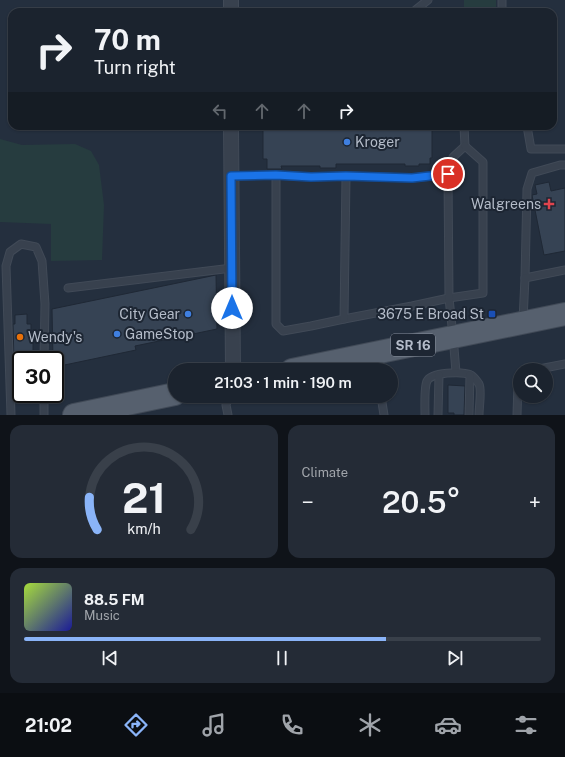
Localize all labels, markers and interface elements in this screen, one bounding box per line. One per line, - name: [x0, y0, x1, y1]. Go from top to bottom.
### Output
- text: 70 m: [94, 23, 161, 56]
- icon: right: [28, 24, 80, 76]
- text: Turn right: [94, 57, 176, 78]
- icon: left: [209, 100, 231, 122]
- icon: ahead: [251, 100, 273, 122]
- icon: ahead: [293, 100, 315, 122]
- icon: right: [335, 100, 357, 122]
- place label: Kroger: [355, 134, 400, 150]
- marker: Kroger: [342, 137, 352, 147]
- pin: [431, 157, 465, 191]
- icon: arrive: [437, 163, 459, 185]
- place label: Walgreens: [471, 196, 541, 212]
- marker: Walgreens: [544, 199, 554, 209]
- position arrow: [211, 287, 253, 329]
- place label: City Gear: [119, 306, 180, 322]
- place label: 3675 E Broad St: [377, 306, 484, 322]
- marker: City Gear: [183, 309, 193, 319]
- marker: 3675 E Broad St: [487, 309, 497, 319]
- place label: GameStop: [125, 326, 194, 342]
- place label: Wendy's: [28, 329, 82, 345]
- marker: GameStop: [112, 329, 122, 339]
- marker: Wendy's: [15, 332, 25, 342]
- road number: SR 16: [391, 334, 435, 356]
- speed limit sign: 30: [12, 351, 64, 403]
- map controls: [513, 363, 553, 403]
- button: search: [513, 363, 553, 403]
- text: 21:03 · 1 min · 190 m: [214, 374, 352, 391]
- text: Climate: [302, 465, 348, 480]
- text: 21: [122, 472, 166, 521]
- text: 20.5°: [382, 484, 461, 520]
- text: −: [302, 489, 314, 515]
- text: +: [529, 489, 541, 515]
- text: km/h: [127, 519, 161, 536]
- text: 88.5 FM: [84, 591, 145, 608]
- text: Music: [84, 608, 120, 623]
- icon: previous: [99, 647, 121, 669]
- icon: pause: [271, 647, 293, 669]
- icon: next: [444, 647, 466, 669]
- icon: directions: [122, 711, 150, 739]
- icon: music: [200, 711, 228, 739]
- icon: phone: [278, 711, 306, 739]
- icon: climate: [356, 711, 384, 739]
- icon: car: [434, 711, 462, 739]
- icon: filters: [512, 711, 540, 739]
- text: 21:02: [25, 715, 72, 736]

